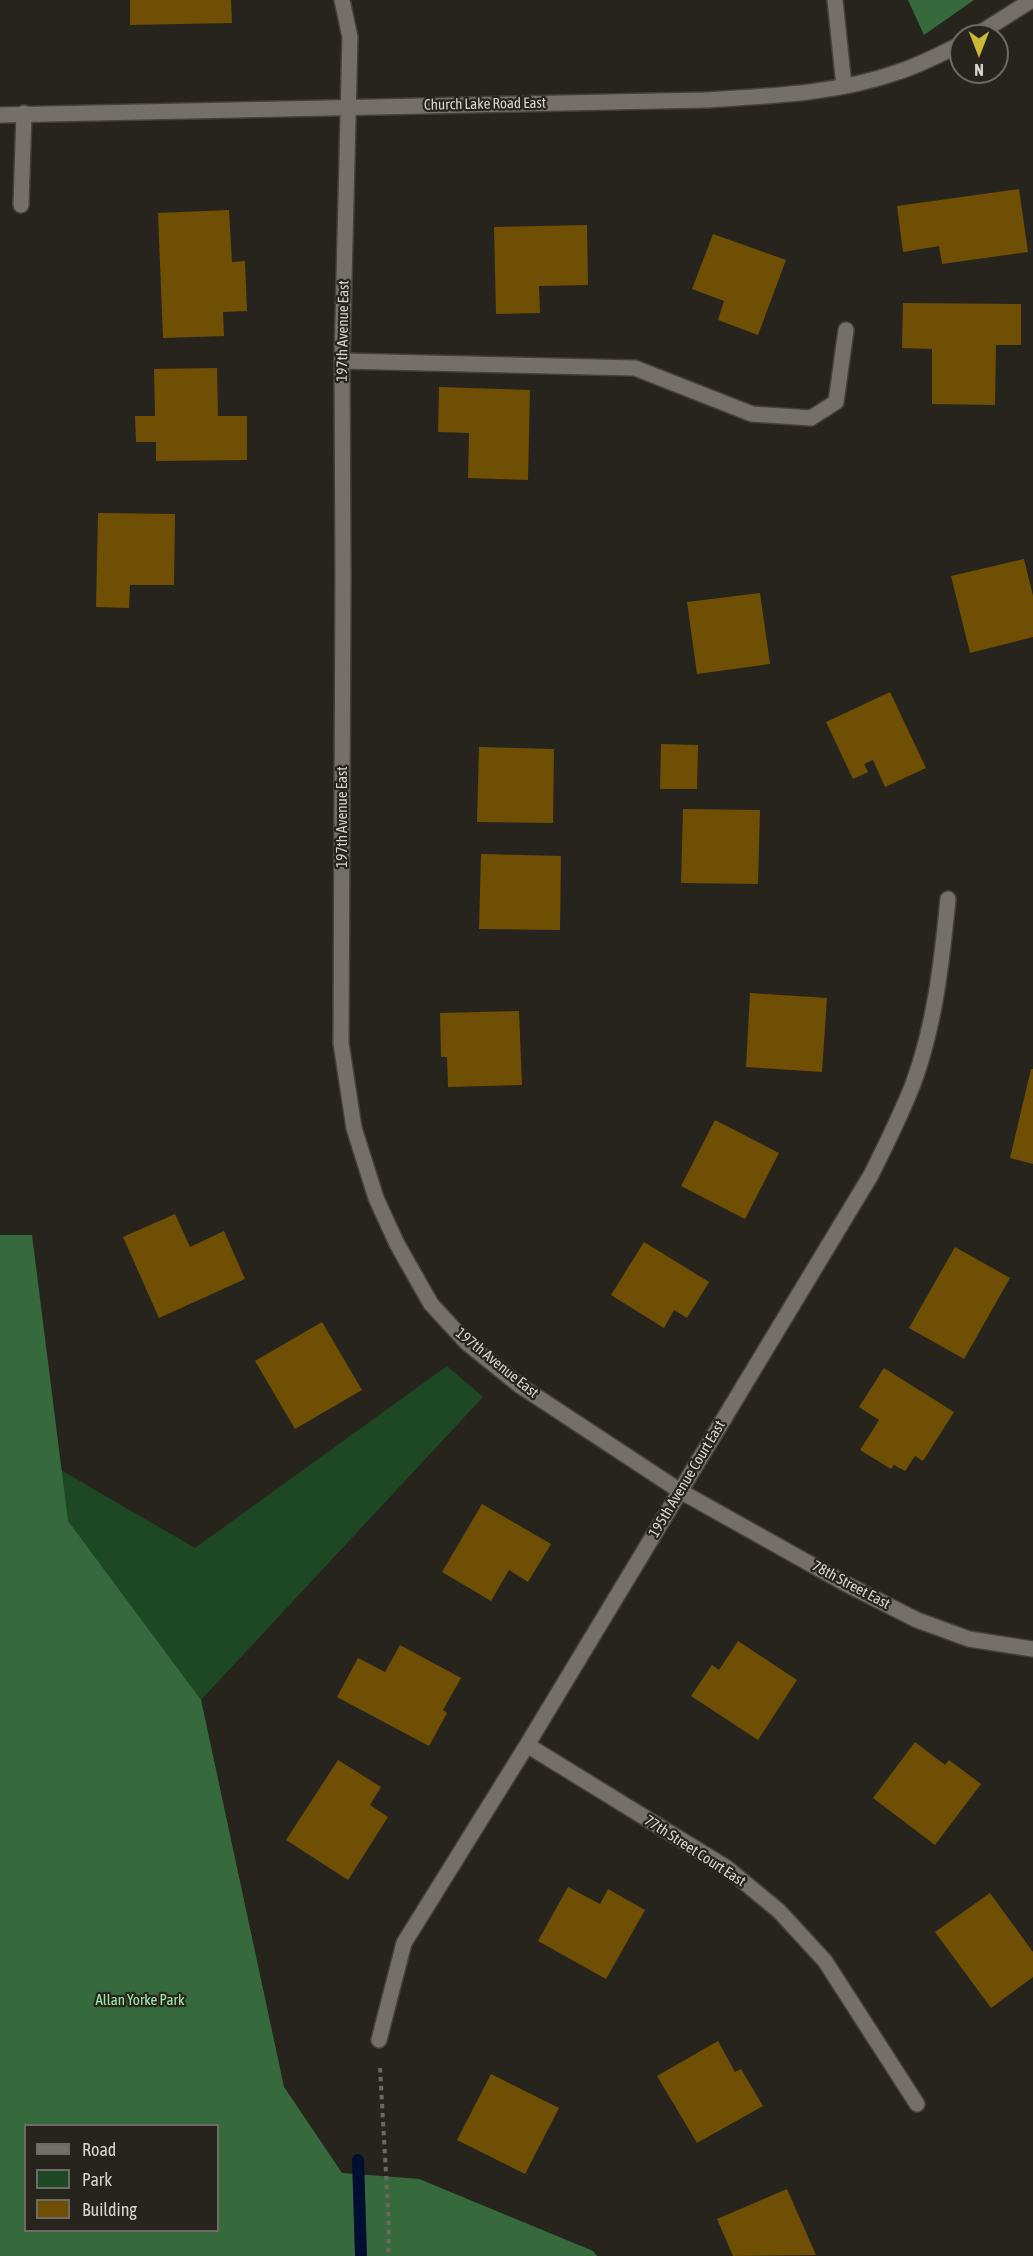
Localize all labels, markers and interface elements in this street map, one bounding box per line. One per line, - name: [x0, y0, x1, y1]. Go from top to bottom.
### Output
- north arrow: [949, 24, 1009, 84]
- text: N: [974, 61, 984, 79]
- street label: Church Lake Road East: [424, 94, 546, 114]
- street label: 197th Avenue East: [333, 280, 353, 382]
- street label: 197th Avenue East: [333, 766, 351, 868]
- street label: 197th Avenue East: [452, 1324, 542, 1402]
- street label: 195th Avenue Court East: [645, 1417, 729, 1541]
- street label: 78th Street East: [809, 1557, 893, 1613]
- street label: 77th Street Court East: [641, 1811, 749, 1891]
- park label: Allan Yorke Park: [95, 1991, 185, 2009]
- legend: [24, 2124, 219, 2232]
- text: Road: [82, 2139, 116, 2160]
- text: Park: [82, 2169, 112, 2190]
- text: Building: [82, 2199, 137, 2220]

